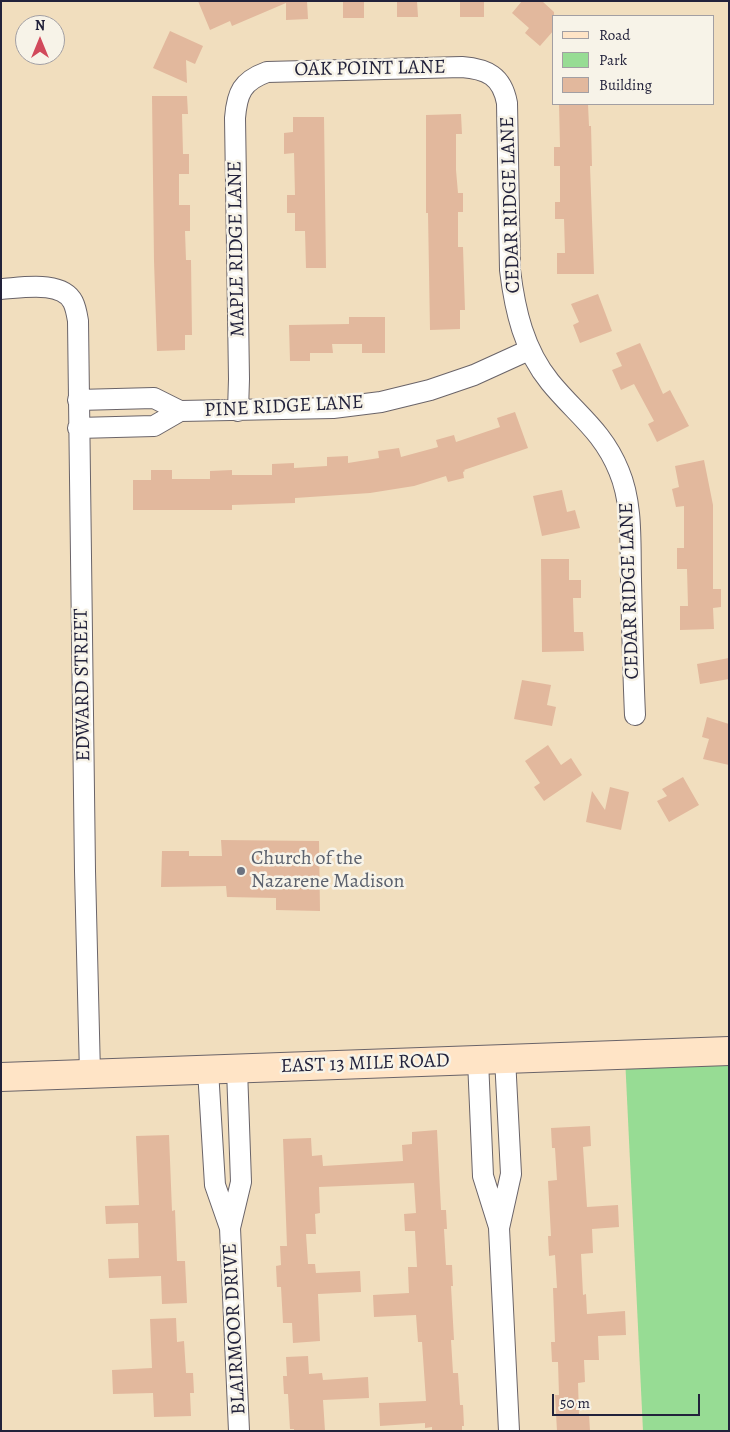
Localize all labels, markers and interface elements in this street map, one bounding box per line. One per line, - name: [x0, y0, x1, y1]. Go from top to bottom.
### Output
- north arrow: [15, 15, 65, 65]
- legend: [552, 15, 715, 105]
- text: N: [35, 16, 45, 35]
- text: Road: [599, 25, 630, 45]
- text: Park: [599, 50, 627, 70]
- street label: OAK POINT LANE: [294, 56, 446, 82]
- text: Building: [599, 75, 652, 95]
- street label: CEDAR RIDGE LANE: [496, 116, 526, 294]
- street label: MAPLE RIDGE LANE: [223, 161, 251, 337]
- street label: PINE RIDGE LANE: [204, 391, 364, 423]
- street label: CEDAR RIDGE LANE: [615, 502, 645, 680]
- street label: EDWARD STREET: [70, 608, 96, 762]
- place label: Church of the Nazarene Madison: [251, 847, 405, 894]
- marker: Church of the Nazarene Madison: [235, 865, 247, 877]
- street label: EAST 13 MILE ROAD: [280, 1049, 450, 1079]
- street label: BLAIRMOOR DRIVE: [219, 1243, 251, 1415]
- scale bar: [555, 1384, 702, 1416]
- text: 50 m: [560, 1393, 590, 1413]

